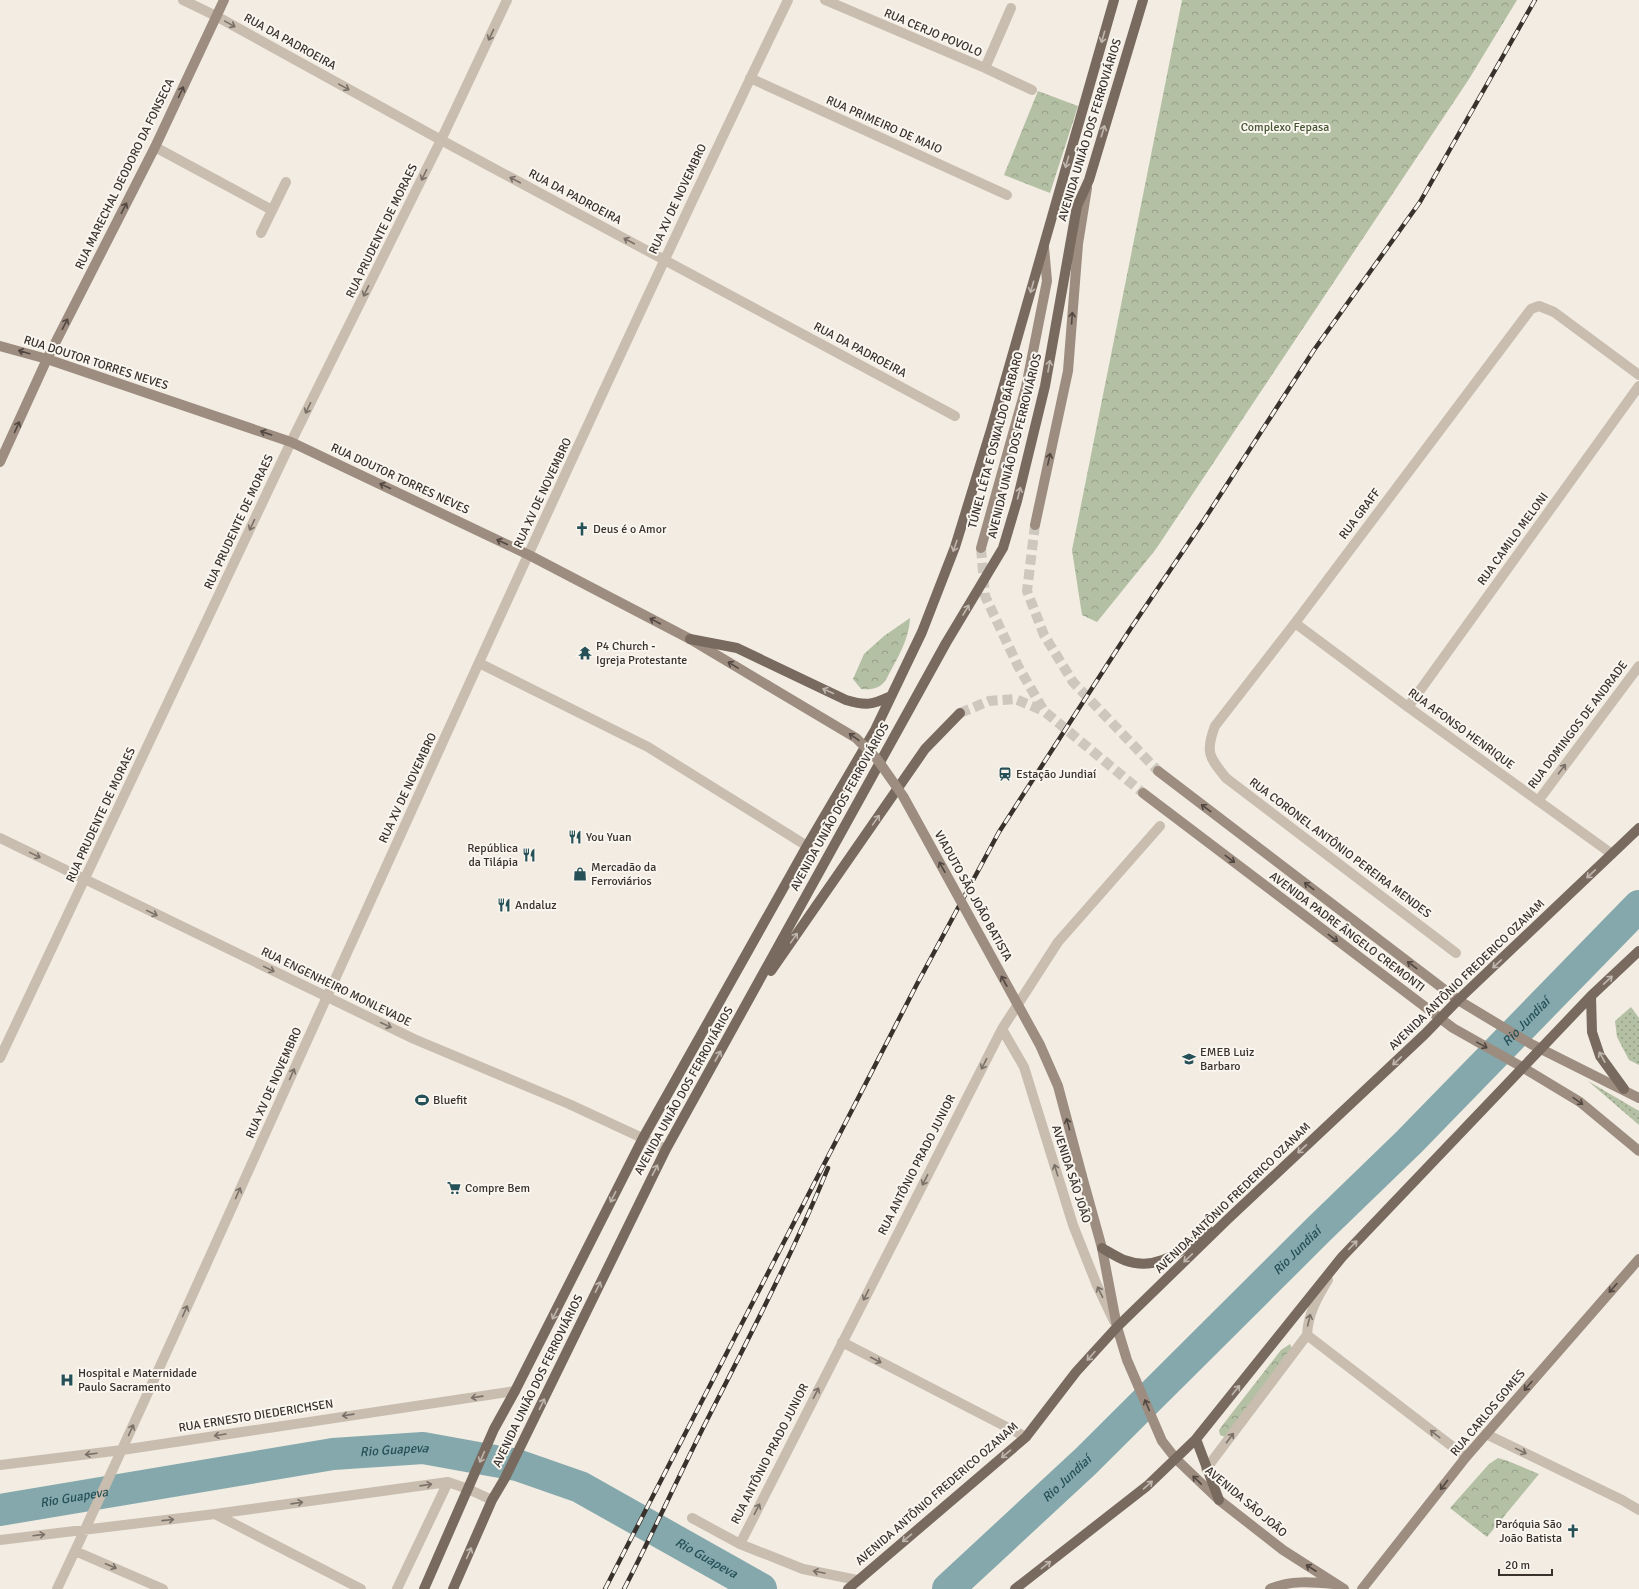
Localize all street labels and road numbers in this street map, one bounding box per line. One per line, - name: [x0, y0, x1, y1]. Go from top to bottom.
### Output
- street label: RUA CERJO POVOLO: [882, 6, 984, 60]
- street label: RUA DA PADROEIRA: [241, 10, 339, 74]
- street label: AVENIDA UNIÃO DOS FERROVIÁRIOS: [1055, 37, 1125, 223]
- street label: RUA MARECHAL DEODORO DA FONSECA: [72, 75, 178, 272]
- street label: RUA PRIMEIRO DE MAIO: [824, 93, 945, 157]
- street label: RUA XV DE NOVEMBRO: [646, 141, 710, 257]
- street label: RUA PRUDENTE DE MORAES: [343, 161, 421, 301]
- street label: RUA DA PADROEIRA: [526, 166, 625, 228]
- street label: RUA DA PADROEIRA: [811, 319, 910, 381]
- street label: RUA DOUTOR TORRES NEVES: [22, 333, 170, 394]
- street label: TÚNEL LÉTA E OSWALDO BÁRBARO: [965, 350, 1027, 530]
- street label: AVENIDA UNIÃO DOS FERROVIÁRIOS: [985, 352, 1045, 540]
- street label: RUA XV DE NOVEMBRO: [511, 435, 575, 551]
- street label: RUA DOUTOR TORRES NEVES: [328, 440, 472, 518]
- street label: RUA PRUDENTE DE MORAES: [201, 452, 277, 592]
- street label: RUA GRAFF: [1336, 486, 1384, 542]
- street label: RUA CAMILO MELONI: [1474, 490, 1552, 588]
- street label: RUA DOMINGOS DE ANDRADE: [1525, 658, 1631, 792]
- street label: RUA AFONSO HENRIQUE: [1405, 685, 1517, 773]
- street label: AVENIDA UNIÃO DOS FERROVIÁRIOS: [787, 720, 893, 894]
- street label: RUA XV DE NOVEMBRO: [376, 730, 440, 846]
- street label: RUA PRUDENTE DE MORAES: [63, 745, 139, 885]
- street label: RUA CORONEL ANTÔNIO PEREIRA MENDES: [1246, 775, 1434, 922]
- street label: VIADUTO SÃO JOÃO BATISTA: [931, 828, 1015, 964]
- street label: AVENIDA PADRE ÂNGELO CREMONTI: [1266, 869, 1428, 995]
- street label: AVENIDA ANTÔNIO FREDERICO OZANAM: [1386, 896, 1548, 1054]
- street label: RUA ENGENHEIRO MONLEVADE: [258, 944, 414, 1030]
- street label: AVENIDA UNIÃO DOS FERROVIÁRIOS: [631, 1004, 737, 1178]
- street label: RUA XV DE NOVEMBRO: [243, 1025, 305, 1141]
- street label: RUA ANTÔNIO PRADO JUNIOR: [875, 1092, 959, 1238]
- street label: AVENIDA ANTÔNIO FREDERICO OZANAM: [1152, 1119, 1314, 1277]
- street label: AVENIDA SÃO JOÃO: [1048, 1123, 1094, 1225]
- street label: AVENIDA UNIÃO DOS FERROVIÁRIOS: [490, 1292, 587, 1470]
- street label: RUA CARLOS GOMES: [1447, 1366, 1529, 1459]
- street label: RUA ANTÔNIO PRADO JUNIOR: [728, 1381, 812, 1527]
- street label: RUA ERNESTO DIEDERICHSEN: [178, 1396, 334, 1436]
- street label: AVENIDA ANTÔNIO FREDERICO OZANAM: [852, 1419, 1022, 1569]
- street label: AVENIDA SÃO JOÃO: [1202, 1463, 1290, 1541]

